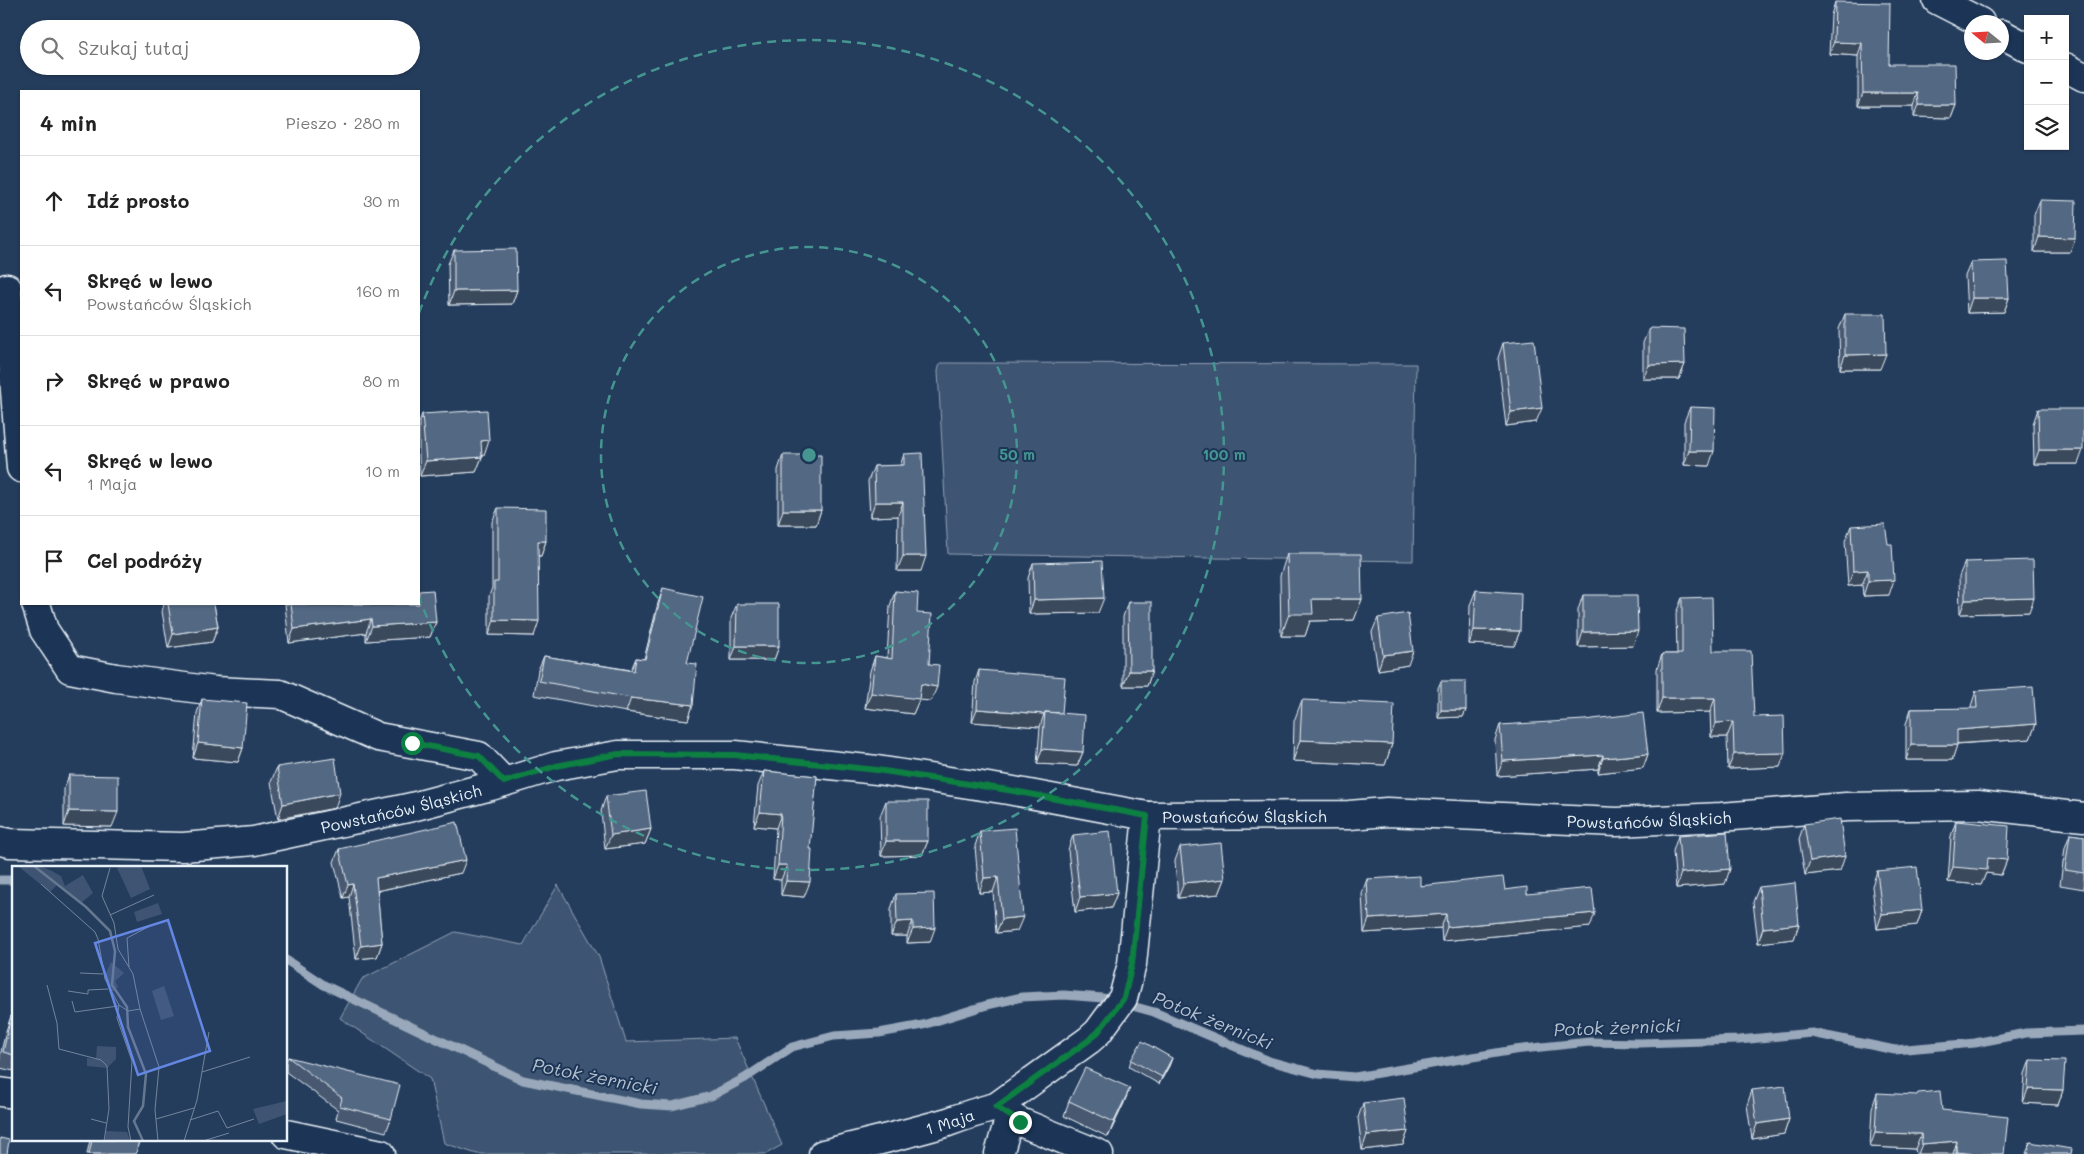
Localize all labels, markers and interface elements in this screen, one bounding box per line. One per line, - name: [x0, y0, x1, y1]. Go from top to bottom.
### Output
- north arrow: [1964, 15, 2009, 60]
- map controls: [2024, 15, 2069, 150]
- button: +: [2024, 15, 2069, 60]
- search box: [20, 20, 420, 75]
- icon: search: [38, 34, 66, 62]
- text: Szukaj tutaj: [78, 35, 189, 60]
- button: −: [2024, 60, 2069, 105]
- button: layers: [2024, 105, 2069, 150]
- text: 4 min: [40, 109, 97, 136]
- text: Pieszo · 280 m: [286, 112, 400, 133]
- icon: ahead: [40, 187, 68, 215]
- text: Idź prosto: [87, 188, 189, 213]
- text: 30 m: [363, 190, 400, 211]
- text: Skręć w lewo: [87, 268, 213, 293]
- icon: left: [40, 277, 68, 305]
- text: 160 m: [355, 280, 400, 301]
- text: Powstańców Śląskich: [87, 293, 251, 314]
- icon: right: [40, 367, 68, 395]
- text: Skręć w prawo: [87, 368, 230, 393]
- text: 80 m: [363, 370, 400, 391]
- text: 50 m: [999, 444, 1035, 464]
- text: 100 m: [1202, 444, 1246, 464]
- centre of rings: [800, 446, 818, 464]
- text: Skręć w lewo: [87, 448, 213, 473]
- icon: left: [40, 457, 68, 485]
- text: 10 m: [365, 460, 400, 481]
- text: 1 Maja: [87, 473, 137, 494]
- icon: arrive: [40, 547, 68, 575]
- text: Cel podróży: [87, 548, 202, 573]
- route start: [401, 732, 424, 755]
- street label: Powstańców Śląskich: [319, 779, 483, 837]
- street label: Powstańców Śląskich: [1162, 805, 1327, 826]
- street label: Powstańców Śląskich: [1566, 806, 1732, 833]
- inset map: [12, 866, 288, 1142]
- water label: Potok żernicki: [1150, 985, 1277, 1055]
- water label: Potok żernicki: [1553, 1013, 1681, 1041]
- water label: Potok żernicki: [530, 1052, 660, 1100]
- street label: 1 Maja: [923, 1103, 977, 1138]
- route end: [1009, 1111, 1032, 1134]

